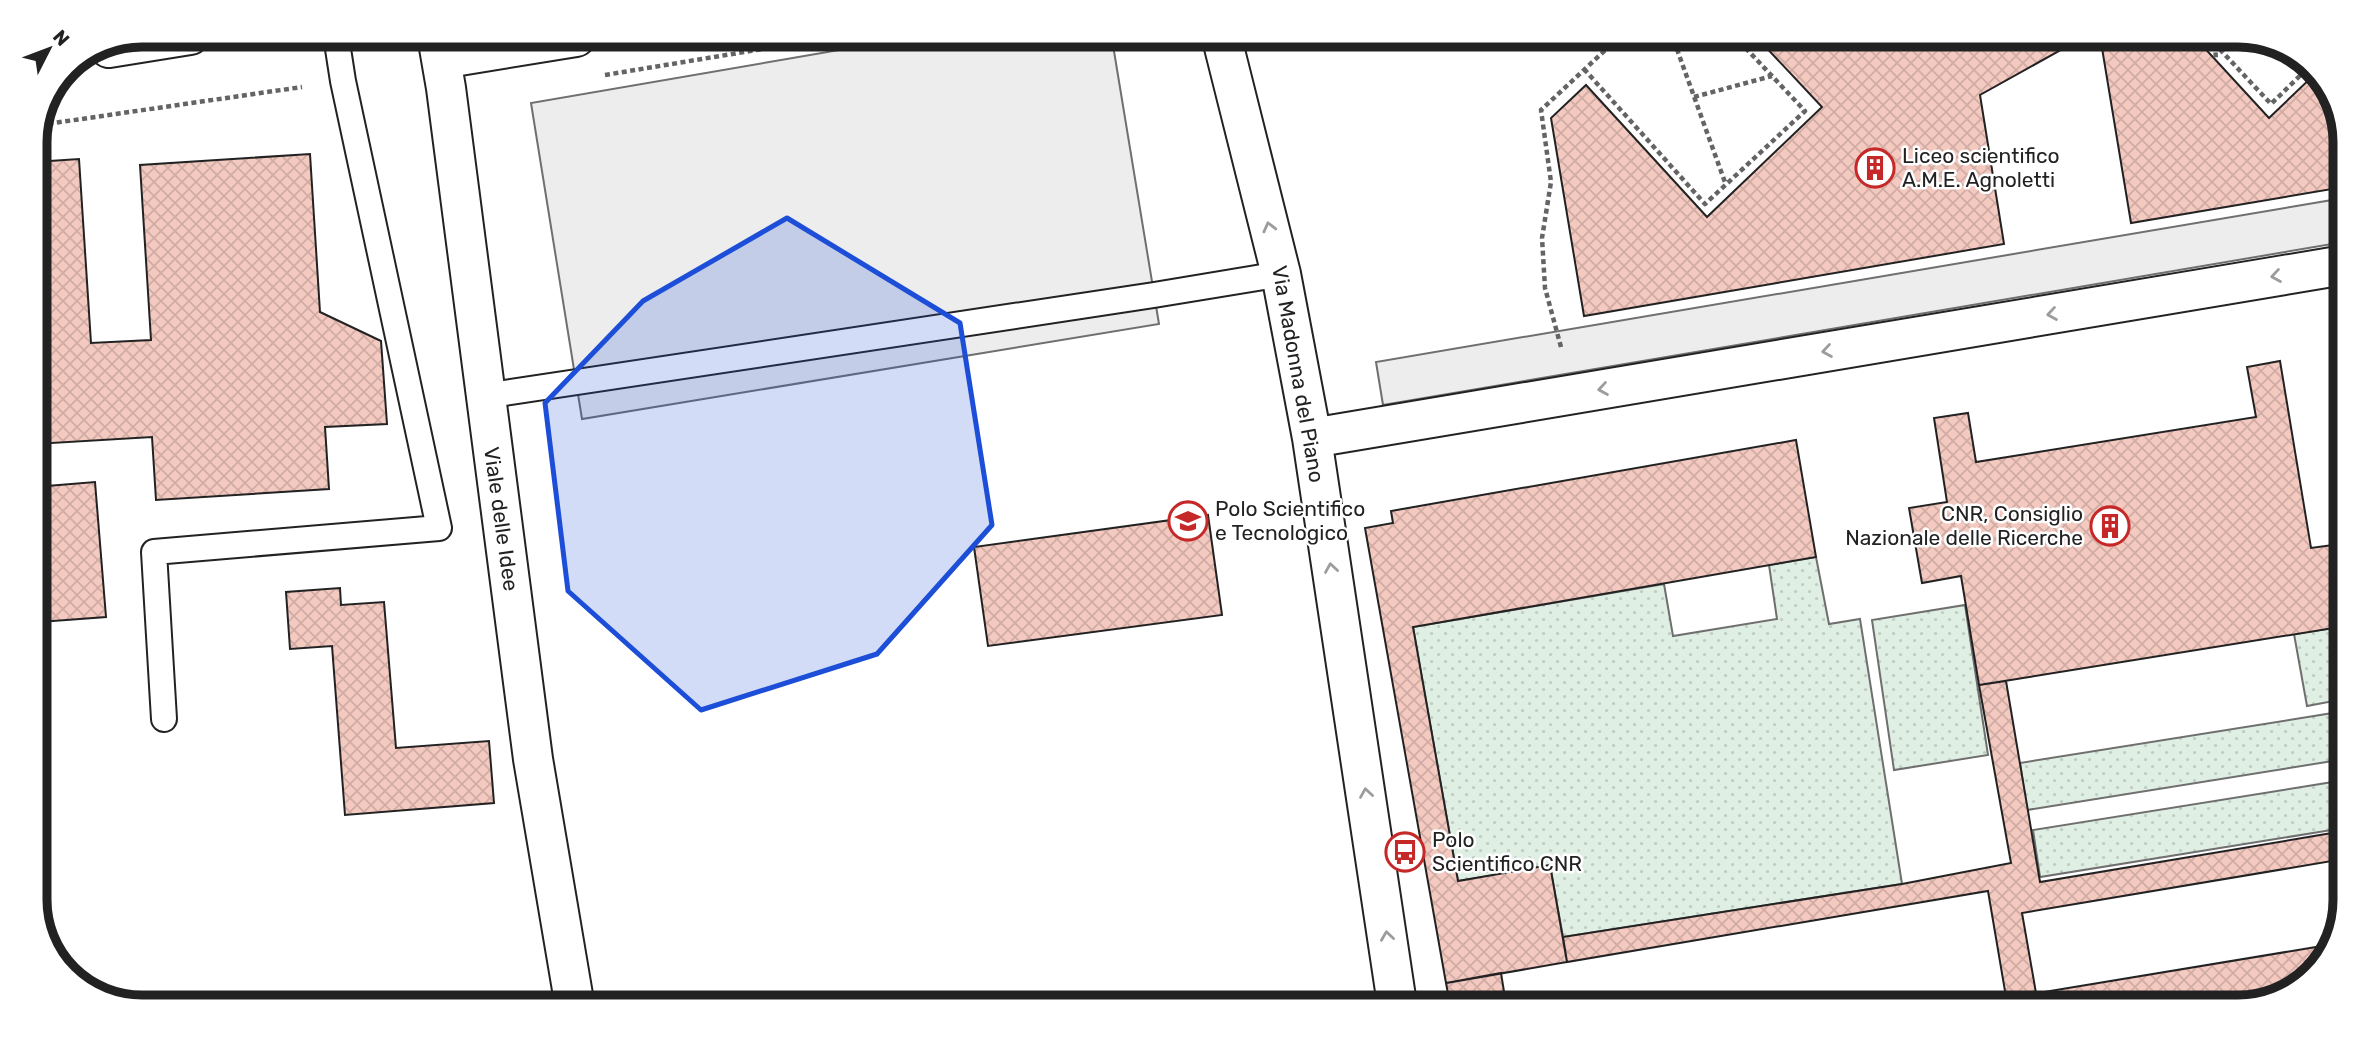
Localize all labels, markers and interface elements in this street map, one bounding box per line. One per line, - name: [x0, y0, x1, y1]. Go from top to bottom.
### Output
- north arrow: [14, 14, 84, 84]
- text: N: [48, 25, 74, 51]
- place label: Liceo scientifico A.M.E. Agnoletti: [1902, 143, 2060, 192]
- building icon: Liceo scientifico A.M.E. Agnoletti: [1854, 147, 1896, 189]
- one-way arrow: [1263, 221, 1277, 233]
- street label: Via Madonna del Piano: [1267, 263, 1330, 484]
- one-way arrow: [2270, 268, 2282, 283]
- one-way arrow: [2046, 306, 2058, 321]
- one-way arrow: [1822, 343, 1833, 358]
- one-way arrow: [1597, 381, 1609, 396]
- street label: Viale delle Idee: [479, 445, 524, 593]
- place label: Polo Scientifico e Tecnologico: [1215, 496, 1365, 545]
- school or university icon: Polo Scientifico e Tecnologico: [1167, 500, 1209, 542]
- place label: CNR, Consiglio Nazionale delle Ricerche: [1845, 501, 2083, 550]
- building icon: CNR, Consiglio Nazionale delle Ricerche: [2089, 505, 2131, 547]
- one-way arrow: [1324, 563, 1339, 574]
- one-way arrow: [1358, 787, 1373, 799]
- place label: Polo Scientifico CNR: [1432, 827, 1582, 876]
- bus stop icon: Polo Scientifico CNR: [1384, 831, 1426, 873]
- one-way arrow: [1380, 930, 1395, 942]

